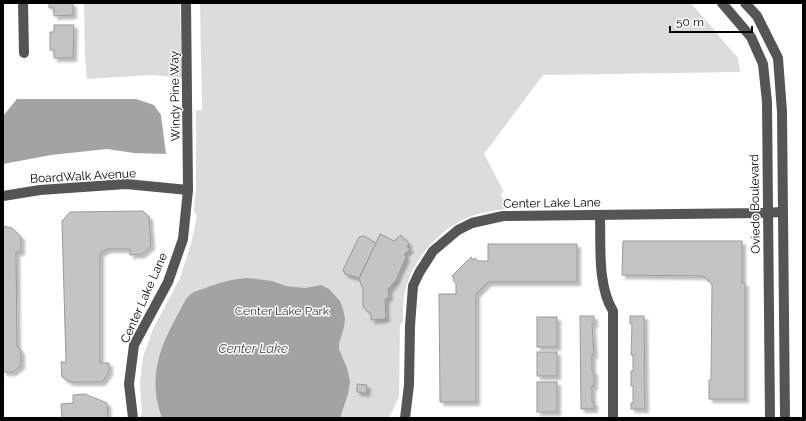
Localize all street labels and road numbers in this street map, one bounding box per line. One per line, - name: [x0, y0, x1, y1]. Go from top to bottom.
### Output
- street label: Windy Pine Way: [167, 50, 183, 141]
- street label: Oviedo Boulevard: [747, 154, 763, 254]
- street label: BoardWalk Avenue: [30, 166, 136, 186]
- street label: Center Lake Lane: [503, 195, 601, 211]
- street label: Center Lake Lane: [118, 251, 170, 345]

